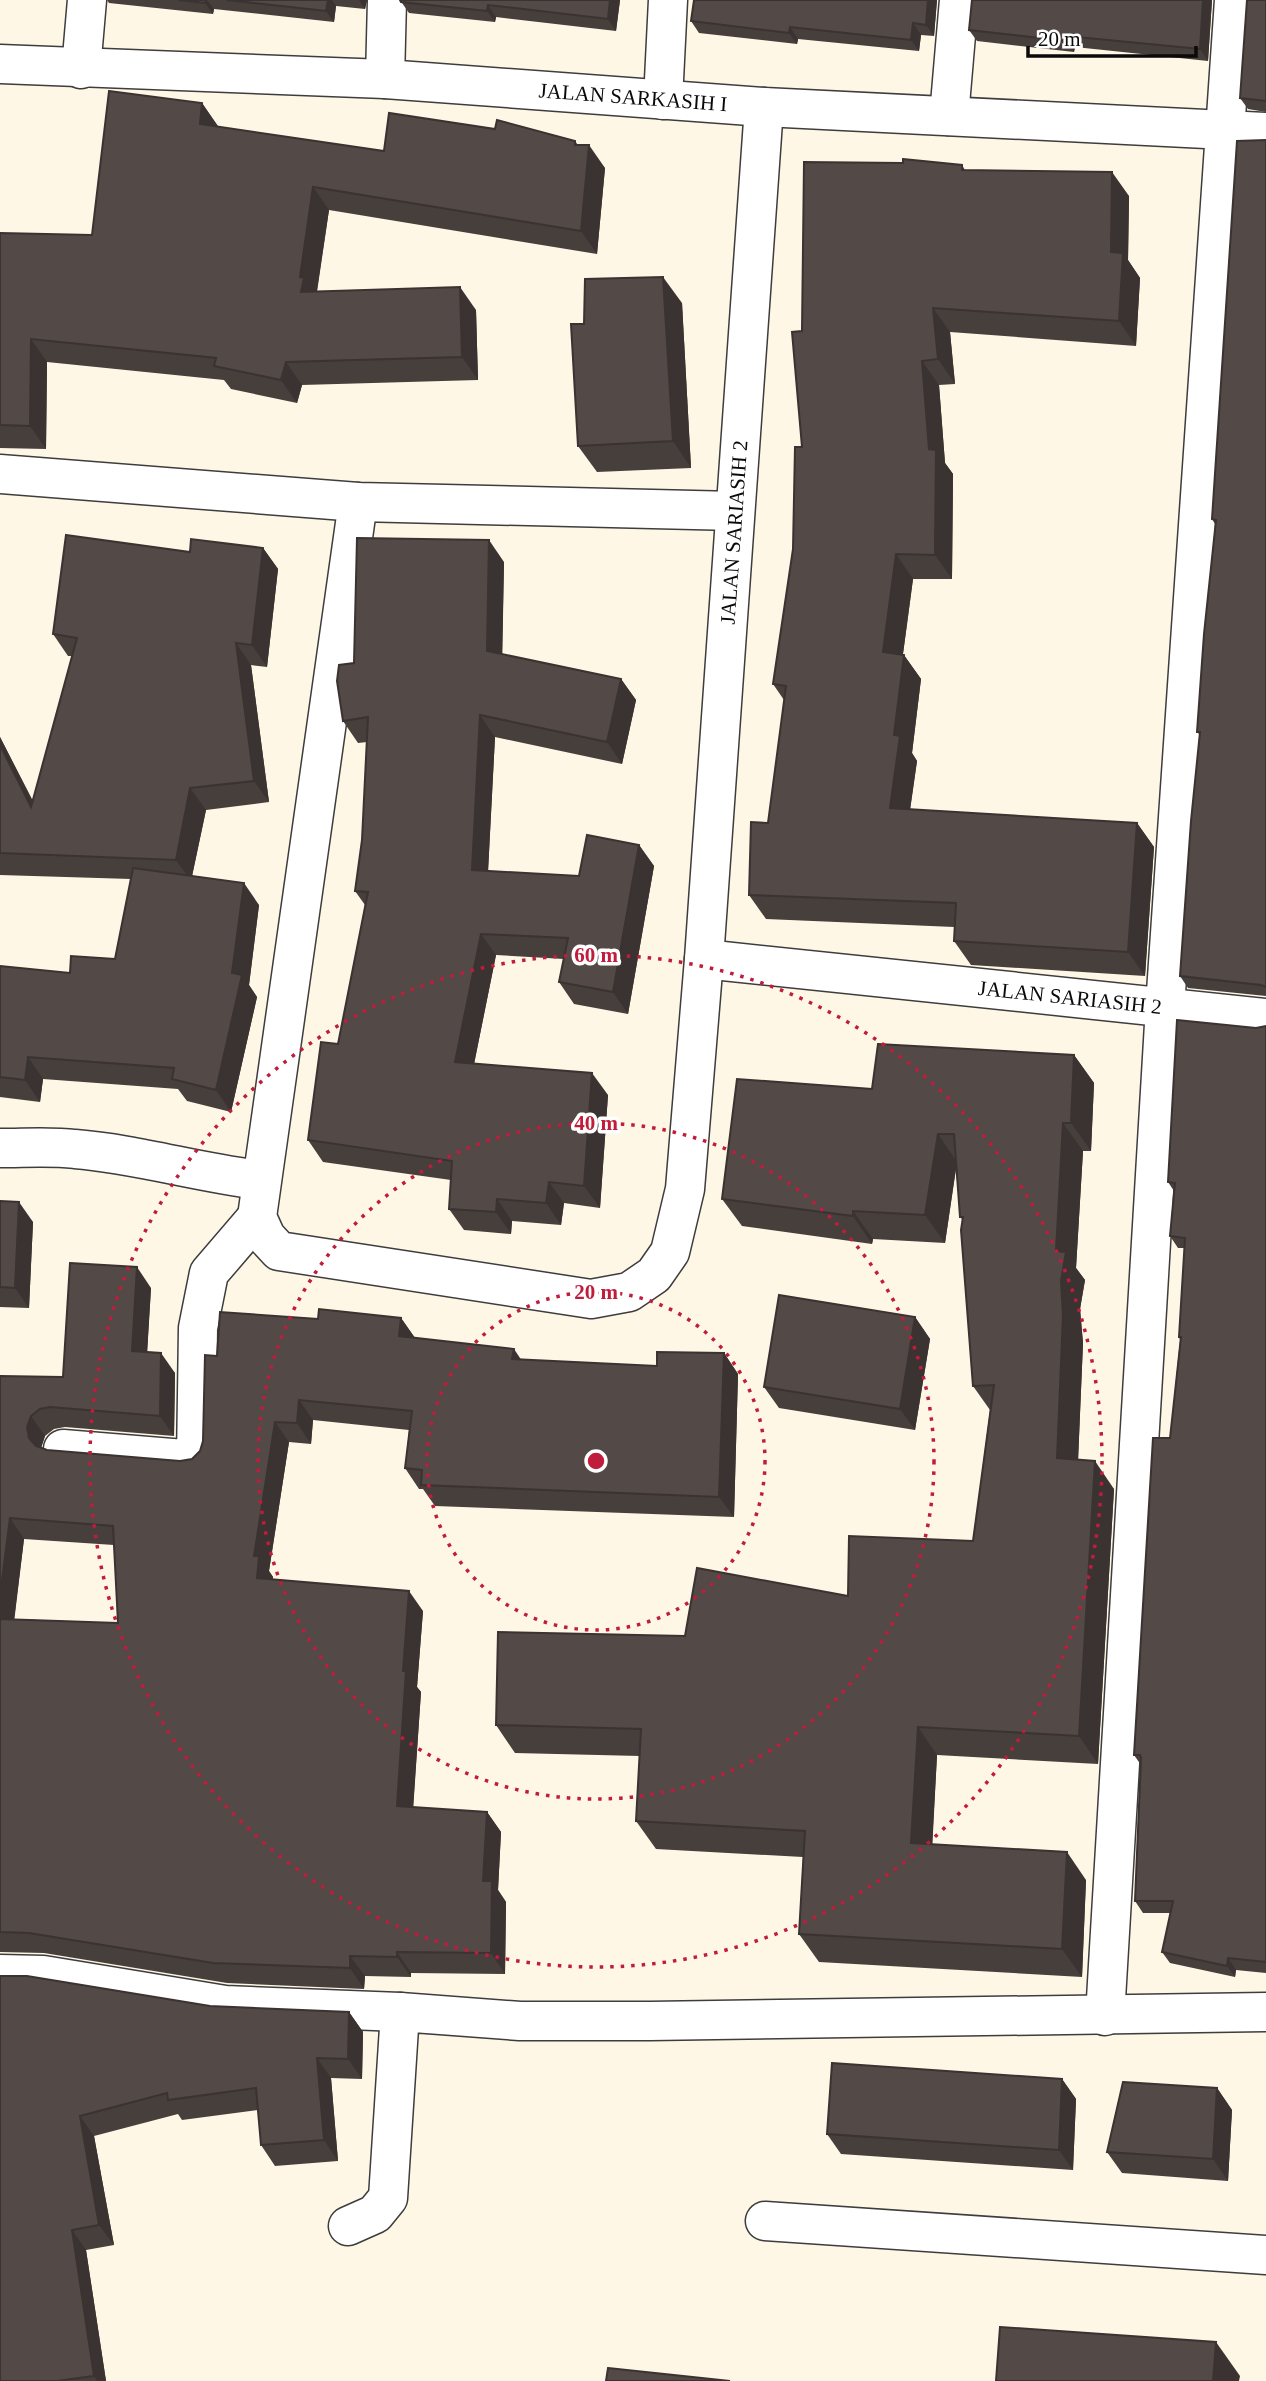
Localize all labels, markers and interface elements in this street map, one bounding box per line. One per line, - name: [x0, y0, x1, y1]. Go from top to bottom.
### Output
- scale bar: [1028, 14, 1196, 58]
- text: 20 m: [1038, 27, 1081, 51]
- street label: JALAN SARKASIH I: [538, 78, 728, 116]
- street label: JALAN SARIASIH 2: [716, 439, 752, 625]
- text: 60 m: [574, 943, 618, 967]
- street label: JALAN SARIASIH 2: [977, 976, 1163, 1019]
- text: 40 m: [574, 1111, 618, 1135]
- text: 20 m: [574, 1280, 618, 1304]
- centre of rings: [584, 1449, 608, 1473]

